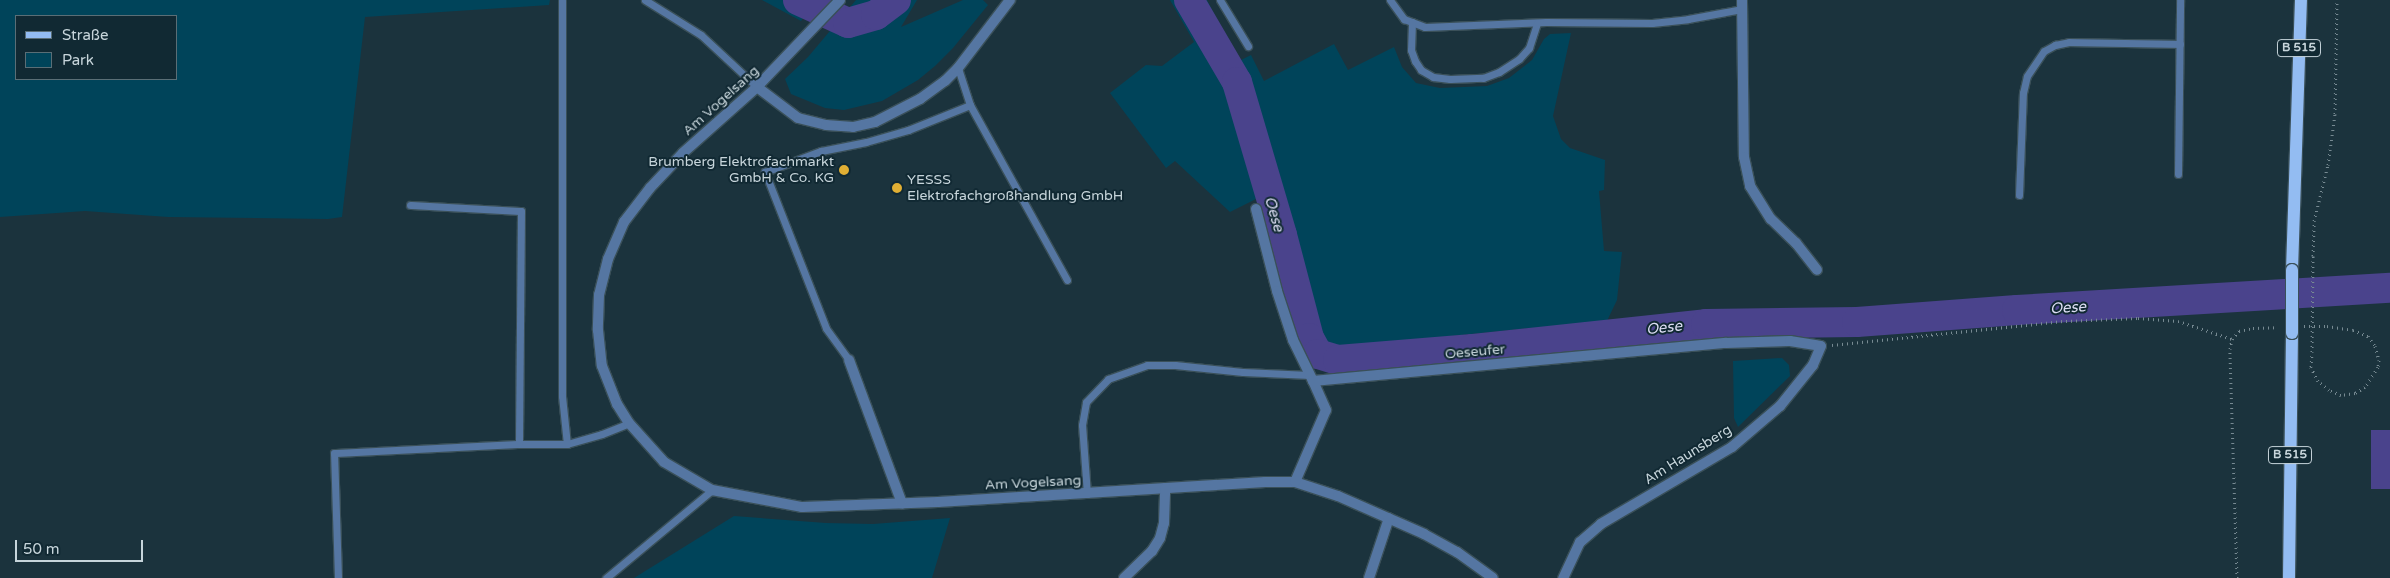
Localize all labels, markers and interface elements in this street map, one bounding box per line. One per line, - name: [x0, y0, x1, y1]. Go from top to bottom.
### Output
- legend: [15, 15, 178, 80]
- text: Straße: [62, 26, 108, 44]
- road number: B 515: [2276, 38, 2322, 58]
- text: Park: [62, 51, 94, 69]
- street label: Am Vogelsang: [680, 62, 762, 140]
- place label: Brumberg Elektrofachmarkt GmbH & Co. KG: [648, 154, 834, 186]
- marker: Brumberg Elektrofachmarkt GmbH & Co. KG: [838, 164, 850, 176]
- place label: YESSS Elektrofachgroßhandlung GmbH: [907, 172, 1123, 204]
- marker: YESSS Elektrofachgroßhandlung GmbH: [891, 182, 903, 194]
- water label: Oese: [1260, 194, 1288, 234]
- water label: Oese: [2049, 298, 2087, 318]
- water label: Oese: [1645, 317, 1683, 339]
- street label: Oeseufer: [1444, 341, 1506, 363]
- street label: Am Haunsberg: [1641, 421, 1735, 489]
- road number: B 515: [2268, 446, 2312, 464]
- street label: Am Vogelsang: [984, 472, 1082, 494]
- scale bar: [18, 530, 145, 562]
- text: 50 m: [23, 540, 60, 558]

